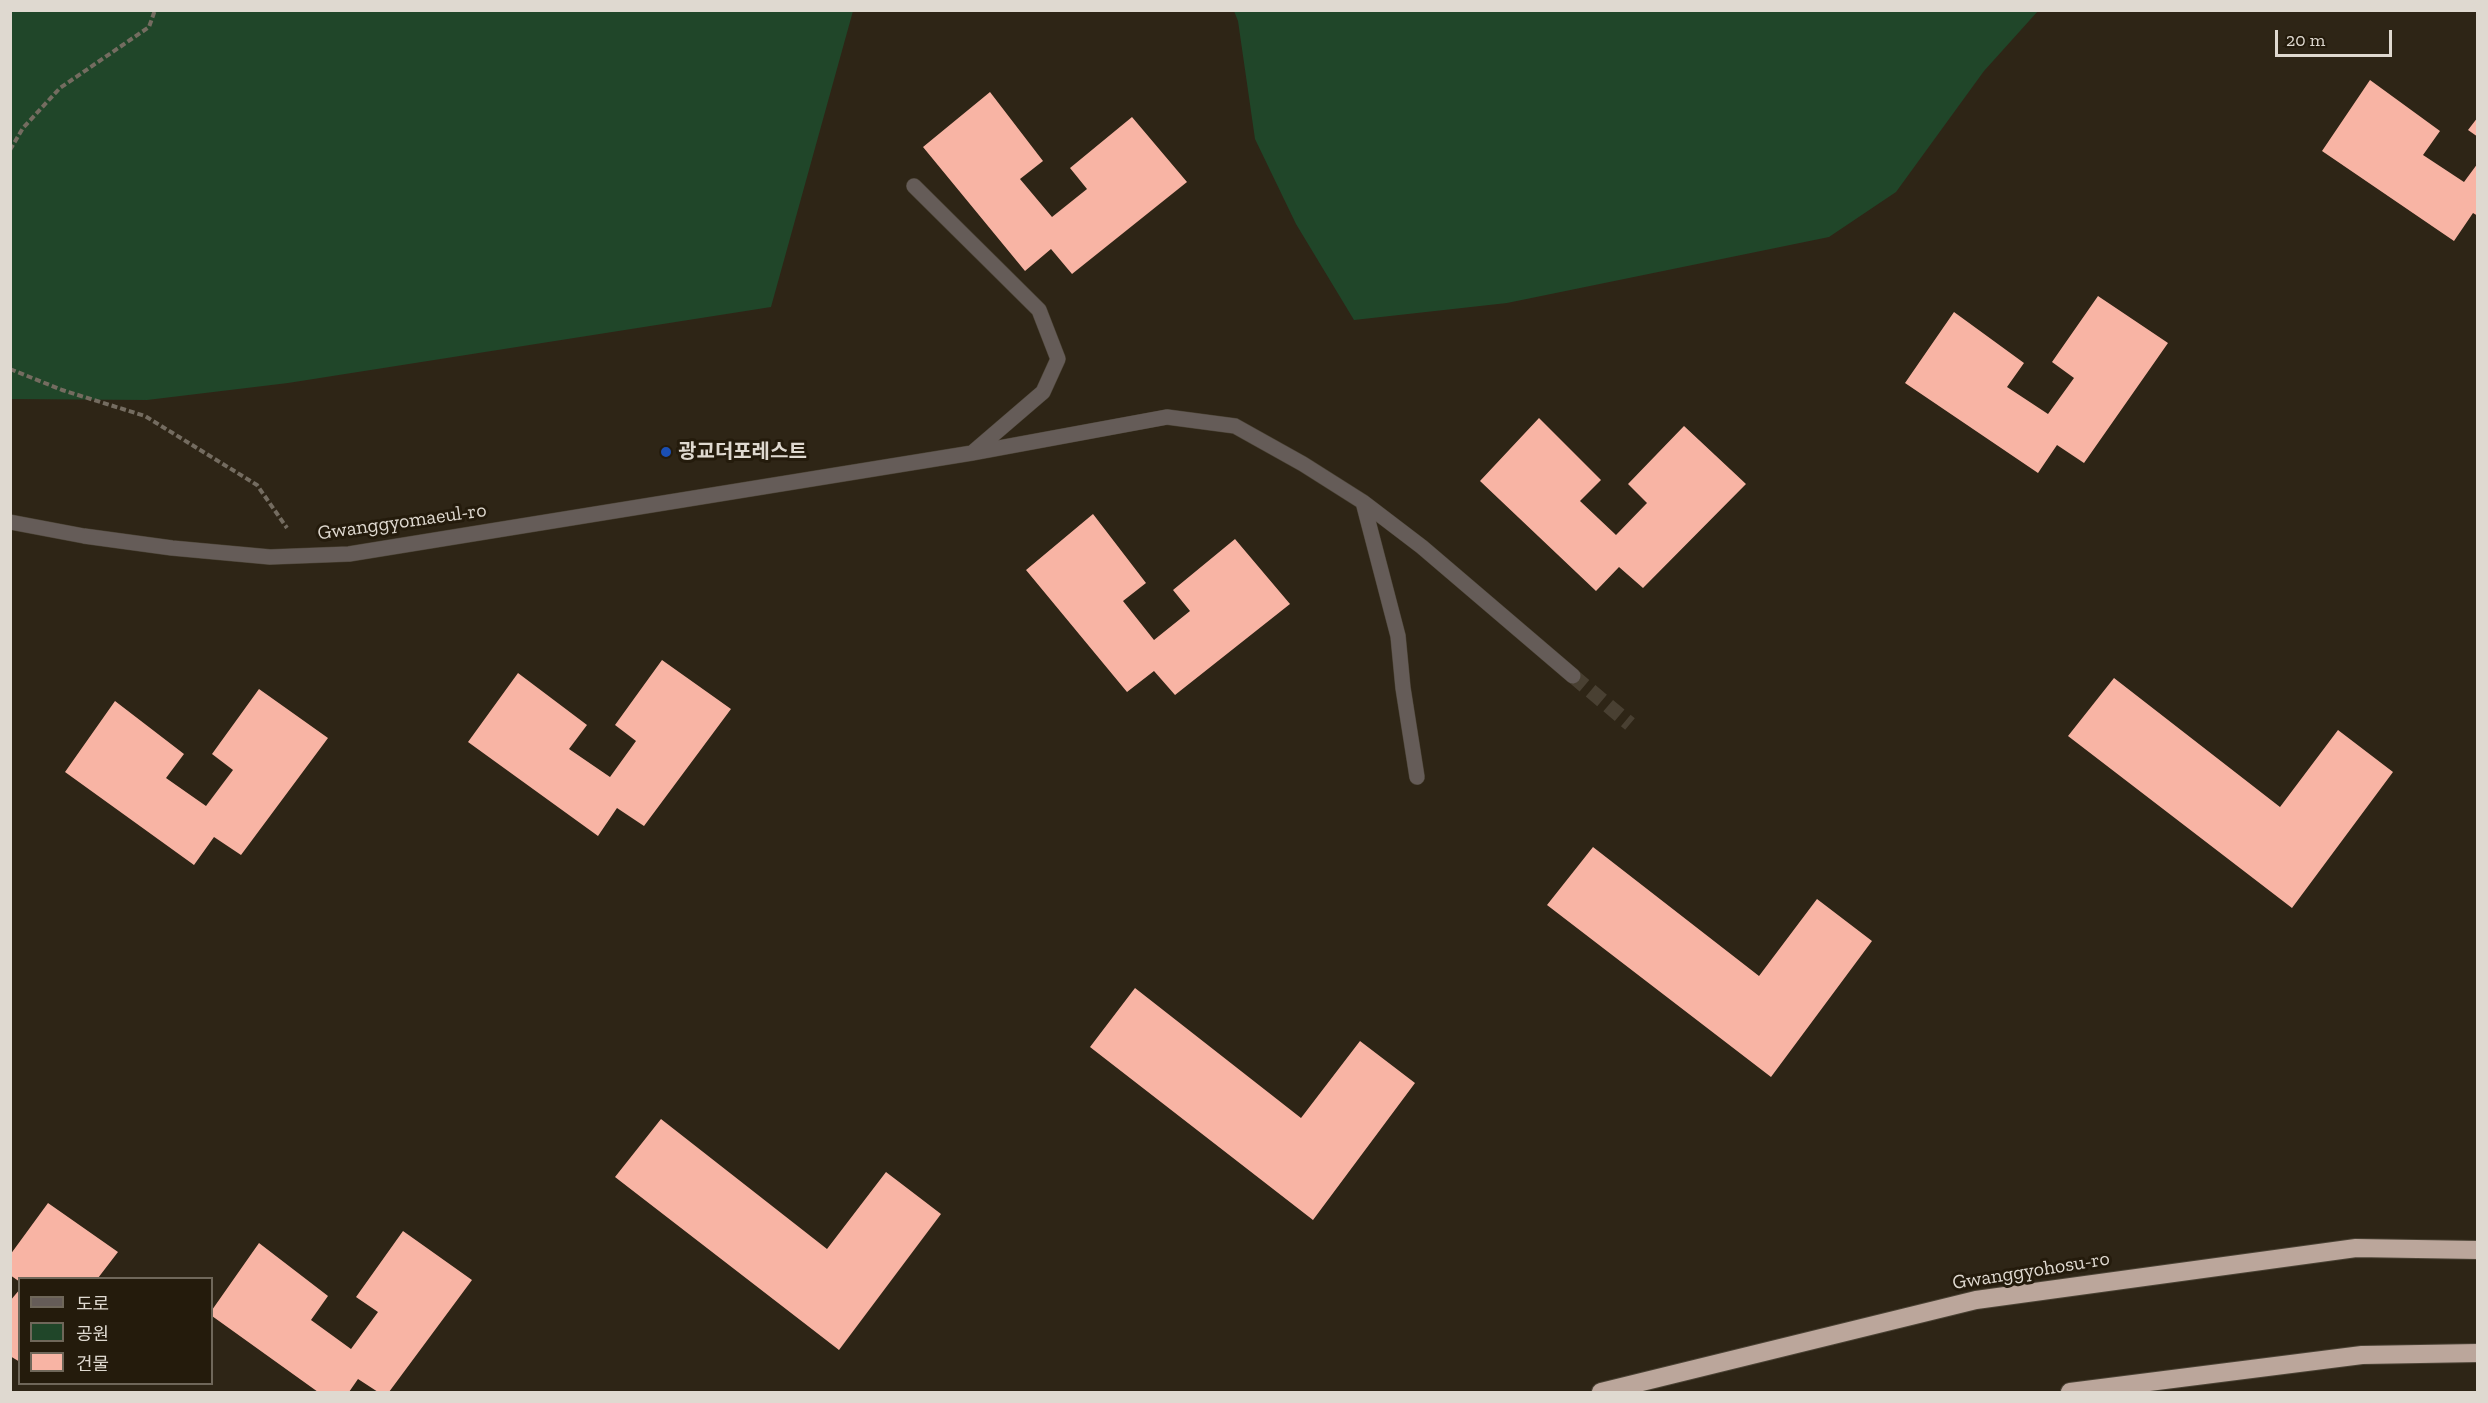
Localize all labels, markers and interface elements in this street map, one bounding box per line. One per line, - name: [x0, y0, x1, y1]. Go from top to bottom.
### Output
- scale bar: [2278, 18, 2395, 56]
- text: 20 m: [2286, 29, 2325, 51]
- place label: 광교더포레스트: [678, 440, 807, 464]
- marker: 광교더포레스트: [659, 445, 673, 459]
- street label: Gwanggyomaeul-ro: [316, 498, 488, 546]
- street label: Gwanggyohosu-ro: [1951, 1247, 2111, 1295]
- legend: [18, 1277, 213, 1385]
- text: 도로: [76, 1293, 109, 1315]
- text: 공원: [76, 1323, 109, 1345]
- text: 건물: [76, 1353, 109, 1375]

